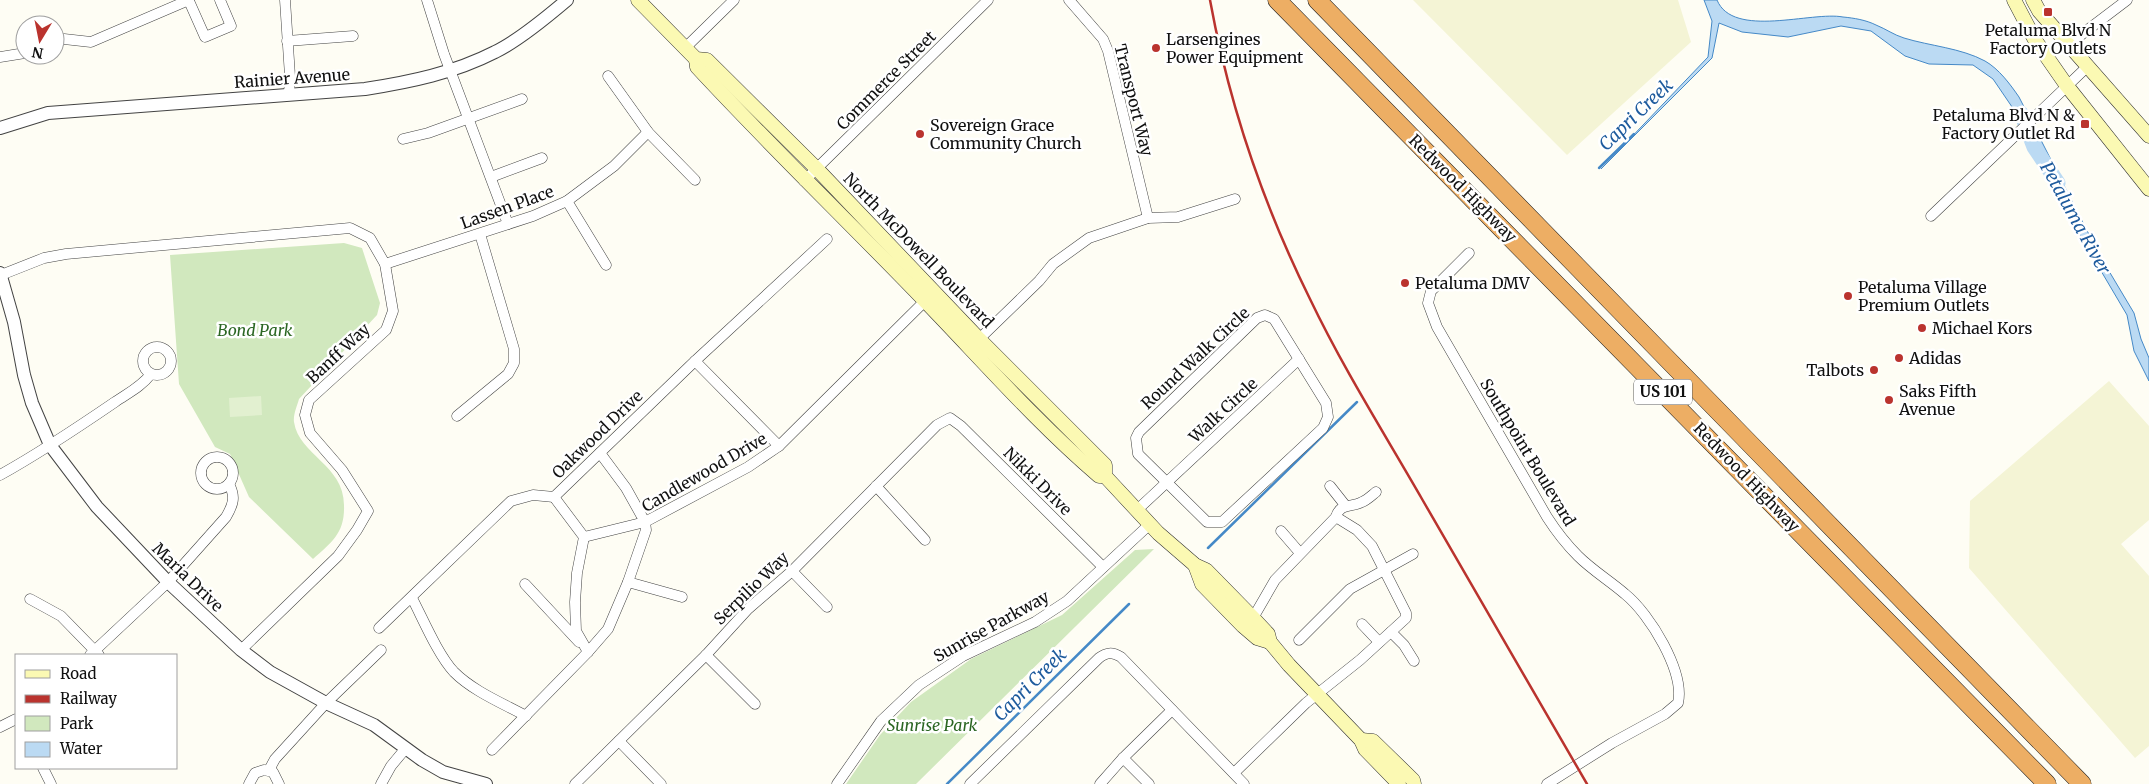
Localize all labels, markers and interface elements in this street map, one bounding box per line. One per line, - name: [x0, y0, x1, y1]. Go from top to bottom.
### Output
- marker: Petaluma Blvd N Factory Outlets: [2042, 6, 2054, 18]
- north arrow: [15, 15, 65, 65]
- place label: Petaluma Blvd N Factory Outlets: [1985, 20, 2112, 58]
- street label: Commerce Street: [832, 26, 940, 134]
- place label: Larsengines Power Equipment: [1166, 29, 1304, 67]
- street label: Transport Way: [1110, 42, 1158, 159]
- marker: Larsengines Power Equipment: [1150, 42, 1162, 54]
- text: N: [31, 43, 45, 63]
- street label: Rainier Avenue: [233, 64, 351, 92]
- water label: Capri Creek: [1594, 74, 1678, 156]
- place label: Petaluma Blvd N & Factory Outlet Rd: [1933, 105, 2075, 143]
- place label: Sovereign Grace Community Church: [930, 115, 1082, 153]
- marker: Petaluma Blvd N & Factory Outlet Rd: [2079, 118, 2091, 130]
- marker: Sovereign Grace Community Church: [914, 128, 926, 140]
- street label: Redwood Highway: [1405, 130, 1522, 247]
- water label: Petaluma River: [2035, 157, 2116, 279]
- street label: North McDowell Boulevard: [840, 168, 999, 332]
- street label: Lassen Place: [458, 181, 556, 233]
- place label: Petaluma DMV: [1415, 273, 1530, 293]
- marker: Petaluma DMV: [1399, 277, 1411, 289]
- place label: Petaluma Village Premium Outlets: [1858, 277, 1989, 315]
- marker: Petaluma Village Premium Outlets: [1842, 290, 1854, 302]
- street label: Round Walk Circle: [1137, 303, 1253, 413]
- street label: Banff Way: [302, 318, 374, 387]
- place label: Michael Kors: [1932, 318, 2033, 338]
- park label: Bond Park: [217, 320, 293, 340]
- marker: Michael Kors: [1916, 322, 1928, 334]
- place label: Adidas: [1908, 348, 1961, 368]
- marker: Adidas: [1893, 352, 1905, 364]
- place label: Talbots: [1806, 360, 1864, 380]
- marker: Talbots: [1868, 364, 1880, 376]
- street label: Walk Circle: [1185, 374, 1261, 446]
- street label: Southpoint Boulevard: [1476, 375, 1580, 530]
- road number: US 101: [1634, 380, 1692, 404]
- place label: Saks Fifth Avenue: [1898, 381, 1977, 419]
- street label: Oakwood Drive: [548, 386, 646, 482]
- marker: Saks Fifth Avenue: [1883, 394, 1895, 406]
- street label: Redwood Highway: [1690, 418, 1805, 536]
- street label: Candlewood Drive: [638, 428, 770, 516]
- street label: Nikki Drive: [1000, 443, 1076, 519]
- street label: Maria Drive: [148, 538, 228, 616]
- street label: Serpilio Way: [709, 547, 793, 629]
- street label: Sunrise Parkway: [930, 586, 1053, 666]
- water label: Capri Creek: [988, 643, 1071, 726]
- legend: [15, 654, 178, 769]
- text: Road: [60, 664, 96, 683]
- text: Railway: [60, 689, 117, 708]
- text: Park: [60, 714, 94, 733]
- park label: Sunrise Park: [887, 715, 978, 735]
- text: Water: [59, 739, 103, 758]

